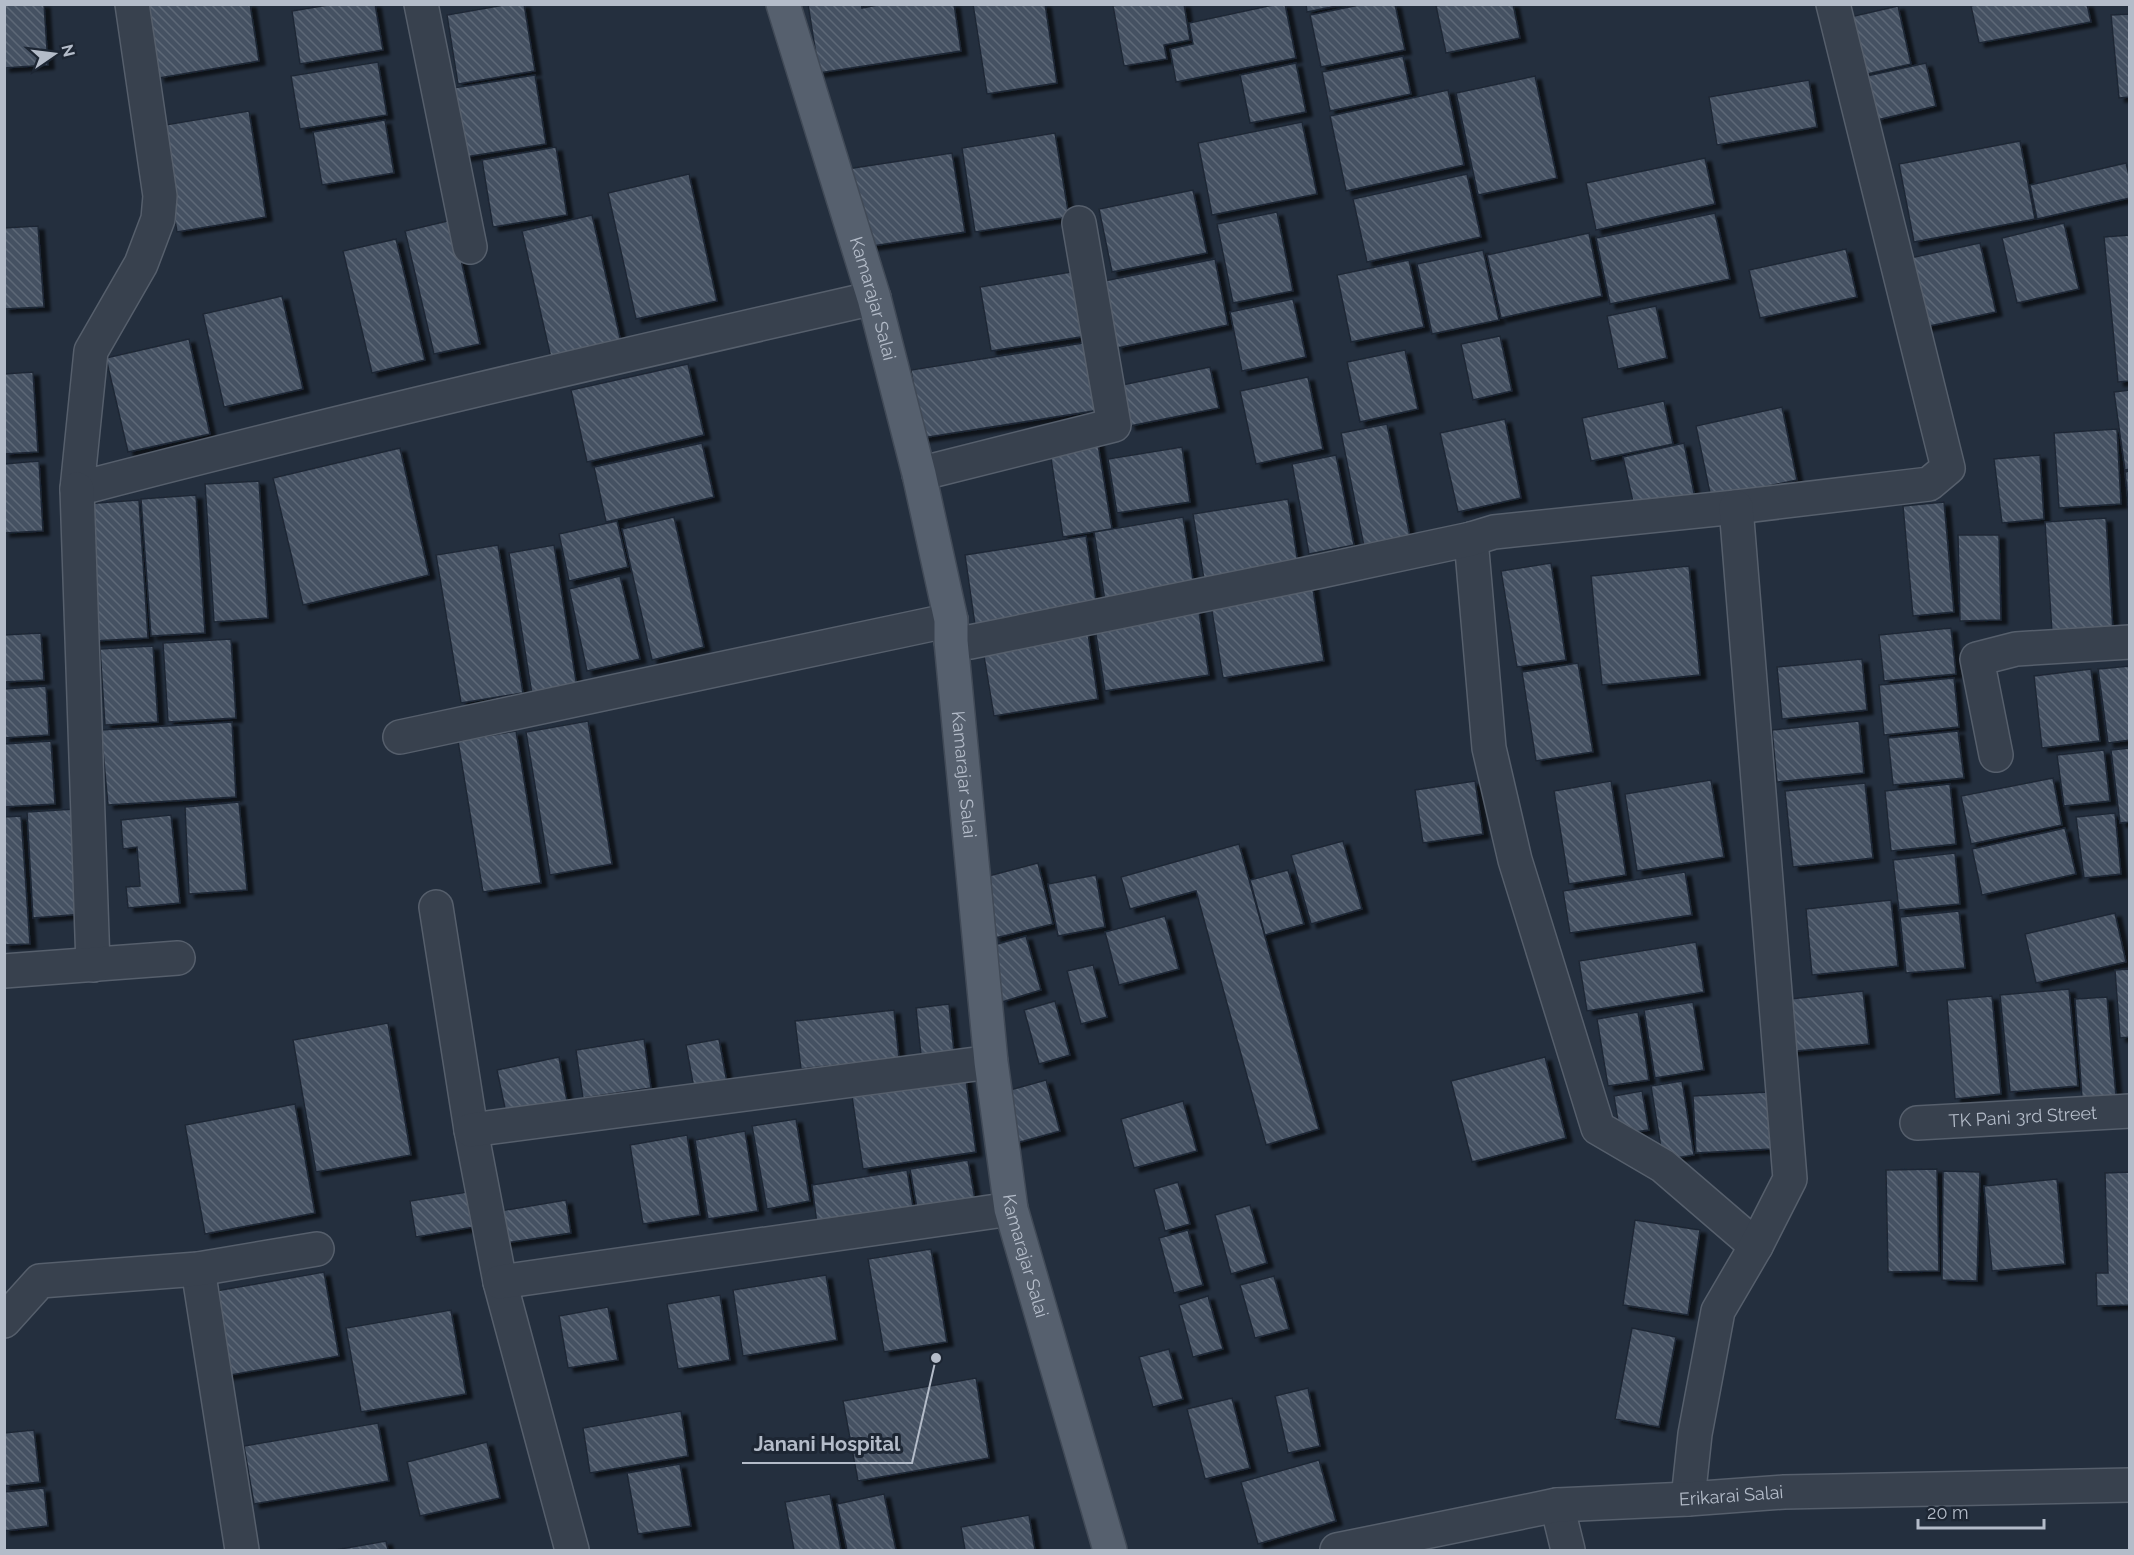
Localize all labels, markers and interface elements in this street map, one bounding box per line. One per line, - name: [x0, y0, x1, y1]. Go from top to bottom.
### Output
- north arrow: [24, 24, 84, 84]
- text: N: [57, 42, 79, 59]
- street label: Kamarajar Salai: [846, 234, 901, 363]
- street label: Kamarajar Salai: [948, 710, 981, 839]
- street label: TK Pani 3rd Street: [1948, 1102, 2097, 1131]
- street label: Kamarajar Salai: [999, 1193, 1053, 1320]
- callout: Janani Hospital: [742, 1425, 912, 1463]
- text: Janani Hospital: [754, 1432, 901, 1456]
- street label: Erikarai Salai: [1679, 1481, 1784, 1509]
- scale bar: [1918, 1492, 2044, 1530]
- text: 20 m: [1927, 1502, 1969, 1523]

